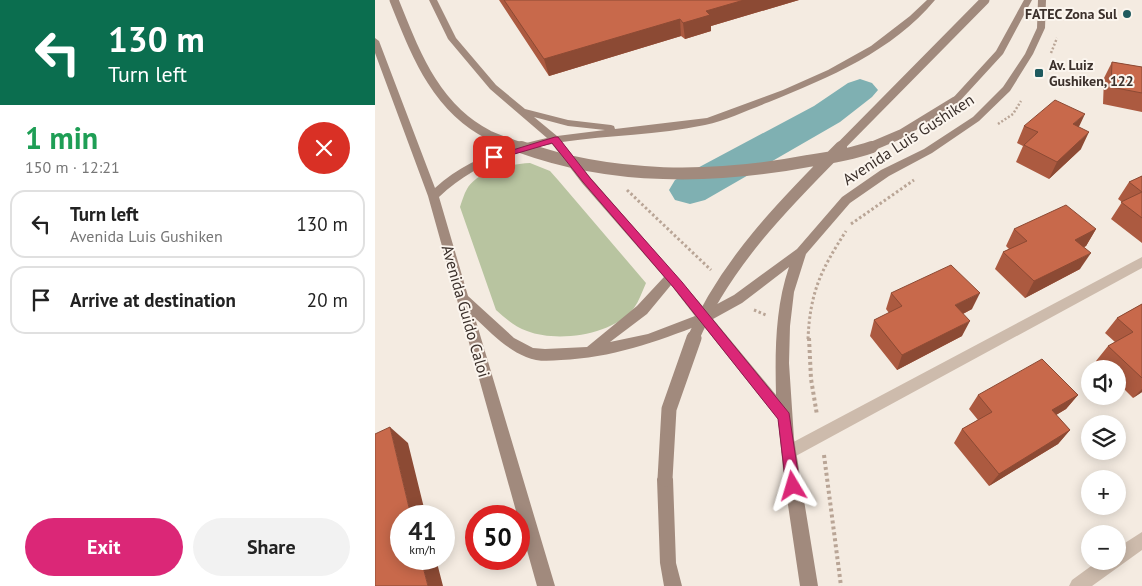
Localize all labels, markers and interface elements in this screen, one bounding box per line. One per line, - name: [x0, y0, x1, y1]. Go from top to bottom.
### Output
- place label: FATEC Zona Sul: [1025, 5, 1118, 23]
- marker: FATEC Zona Sul: [1121, 8, 1133, 20]
- text: 130 m: [108, 16, 205, 62]
- icon: left: [25, 20, 90, 85]
- place label: Av. Luiz Gushiken, 122: [1049, 56, 1134, 90]
- text: Turn left: [108, 60, 187, 88]
- marker: Av. Luiz Gushiken, 122: [1033, 67, 1045, 79]
- street label: Avenida Luis Gushiken: [839, 89, 977, 189]
- text: 1 min: [25, 118, 98, 157]
- button: close: [298, 122, 350, 174]
- pin: [473, 136, 515, 178]
- icon: arrive: [480, 143, 508, 171]
- text: 150 m · 12:21: [25, 157, 120, 177]
- text: Turn left: [70, 202, 139, 226]
- icon: left: [27, 210, 55, 238]
- text: 130 m: [296, 212, 348, 236]
- text: Avenida Luis Gushiken: [70, 226, 223, 246]
- street label: Avenida Guido Caloi: [438, 242, 494, 380]
- icon: arrive: [27, 286, 55, 314]
- text: Arrive at destination: [70, 288, 236, 312]
- text: 20 m: [307, 288, 348, 312]
- map controls: [1081, 360, 1126, 570]
- button: sound: [1081, 360, 1126, 405]
- button: layers: [1081, 415, 1126, 460]
- position arrow: [766, 459, 818, 511]
- button: +: [1081, 470, 1126, 515]
- speed limit sign: 50: [465, 505, 530, 570]
- text: 41: [408, 515, 437, 547]
- button: Exit: [25, 518, 183, 576]
- button: Share: [193, 518, 350, 576]
- button: −: [1081, 525, 1126, 570]
- text: km/h: [409, 542, 436, 557]

